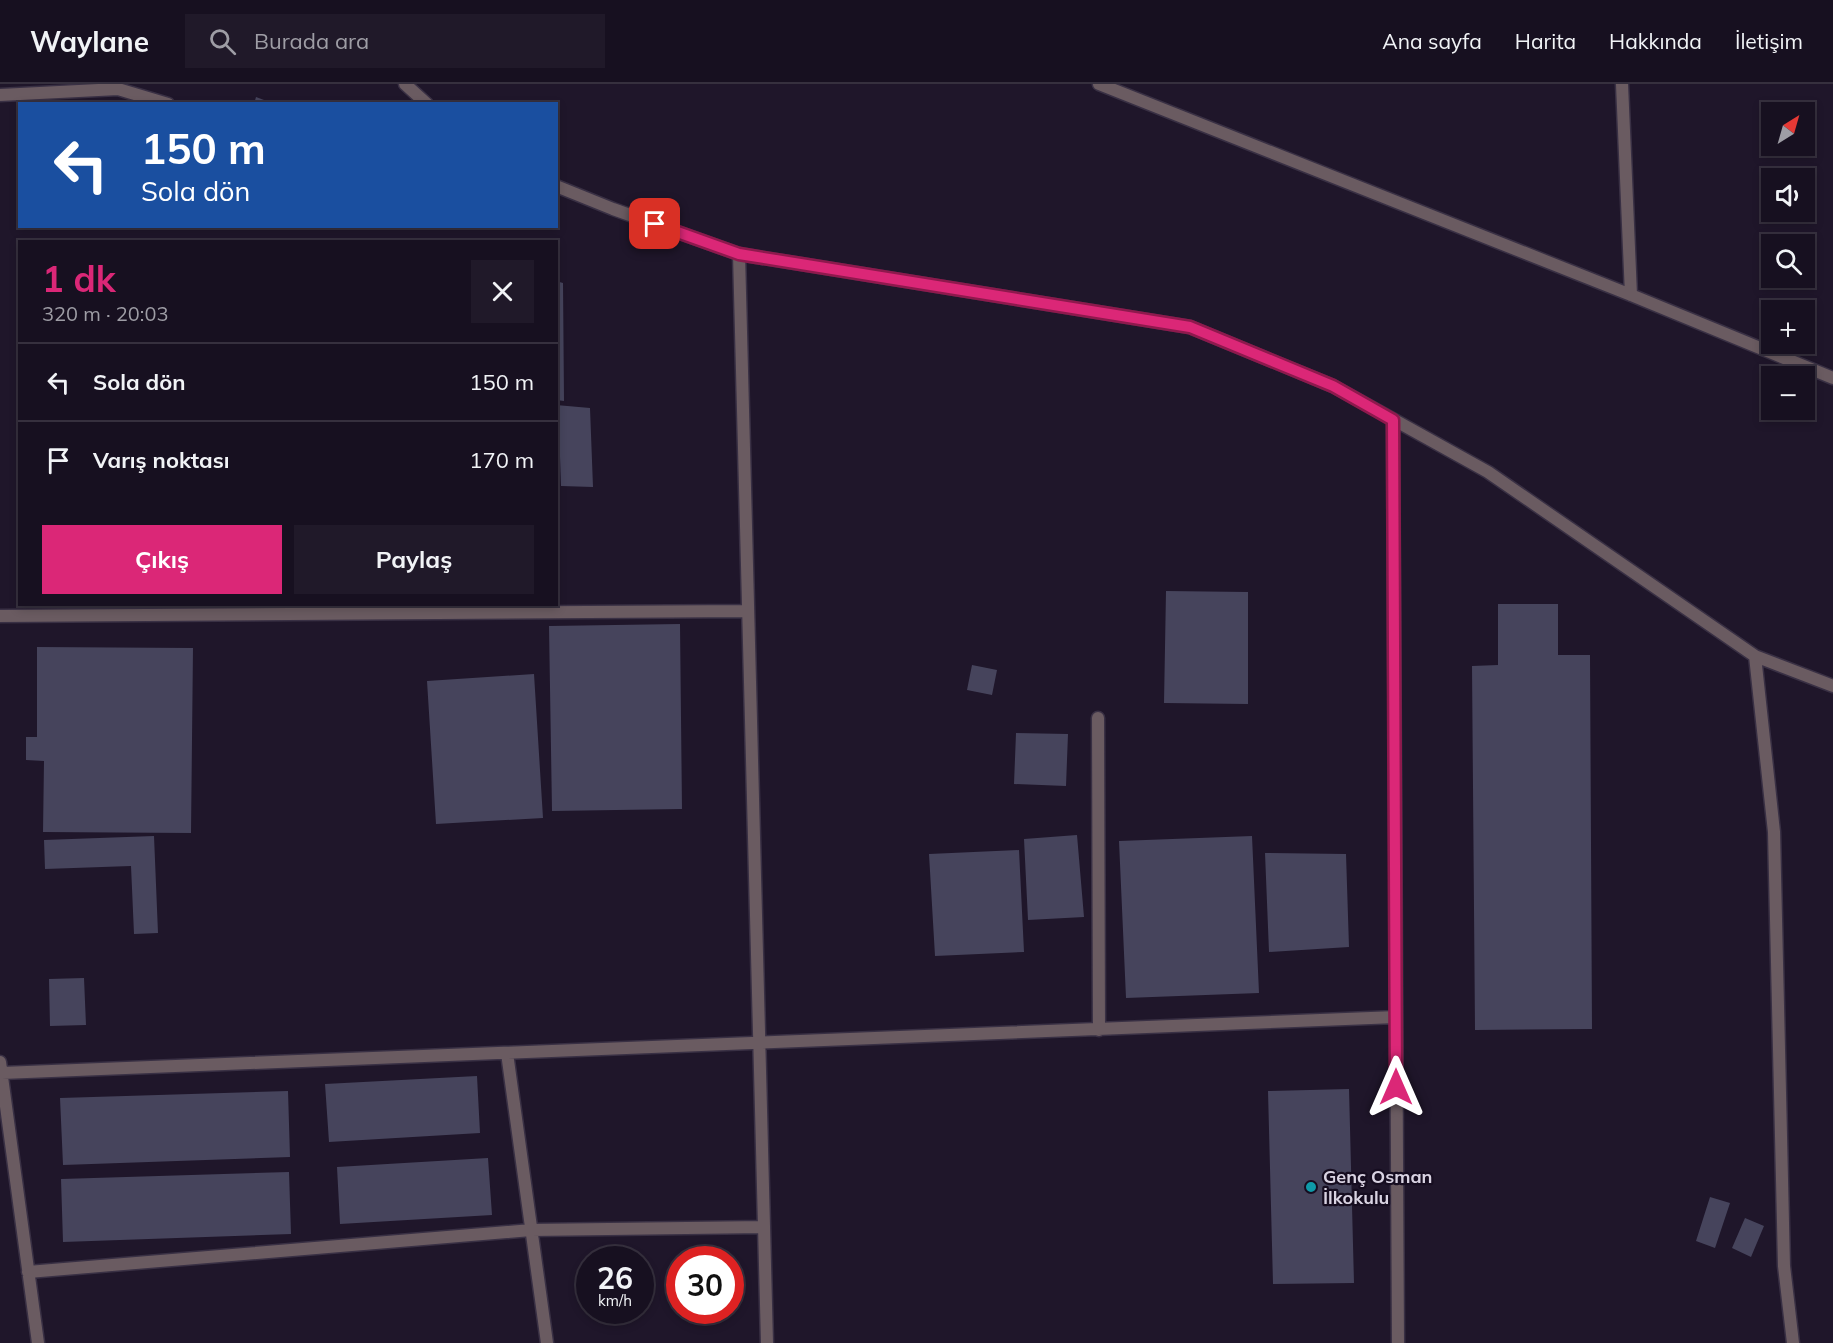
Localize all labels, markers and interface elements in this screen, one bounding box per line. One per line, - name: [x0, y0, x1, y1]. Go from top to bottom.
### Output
- search box: [185, 14, 605, 68]
- text: Waylane: [30, 24, 149, 59]
- icon: search: [206, 25, 239, 58]
- text: Burada ara: [254, 27, 369, 55]
- text: Ana sayfa: [1382, 28, 1482, 54]
- text: Harita: [1515, 28, 1576, 54]
- text: Hakkında: [1609, 28, 1702, 54]
- text: İletişim: [1735, 28, 1803, 54]
- north arrow: [1761, 102, 1815, 156]
- map controls: [1761, 102, 1815, 420]
- text: 150 m: [141, 122, 266, 175]
- icon: left: [42, 126, 120, 204]
- button: sound: [1761, 168, 1815, 222]
- text: Sola dön: [141, 174, 250, 208]
- pin: [629, 198, 680, 249]
- icon: arrive: [638, 207, 671, 240]
- button: search: [1761, 234, 1815, 288]
- text: 1 dk: [42, 256, 116, 301]
- button: close: [471, 260, 534, 323]
- button: +: [1761, 300, 1815, 354]
- text: 320 m · 20:03: [42, 301, 168, 326]
- icon: left: [42, 366, 75, 399]
- button: −: [1761, 366, 1815, 420]
- text: Sola dön: [93, 368, 186, 396]
- text: 150 m: [469, 368, 534, 396]
- icon: arrive: [42, 444, 75, 477]
- text: Varış noktası: [93, 446, 229, 474]
- text: 170 m: [469, 446, 534, 474]
- button: Çıkış: [42, 525, 282, 594]
- button: Paylaş: [294, 525, 534, 594]
- position arrow: [1364, 1055, 1428, 1119]
- place label: Genç Osman İlkokulu: [1323, 1165, 1432, 1209]
- marker: Genç Osman İlkokulu: [1304, 1180, 1318, 1194]
- speed limit sign: 30: [666, 1246, 744, 1324]
- text: 26: [597, 1259, 633, 1297]
- text: km/h: [598, 1291, 632, 1310]

